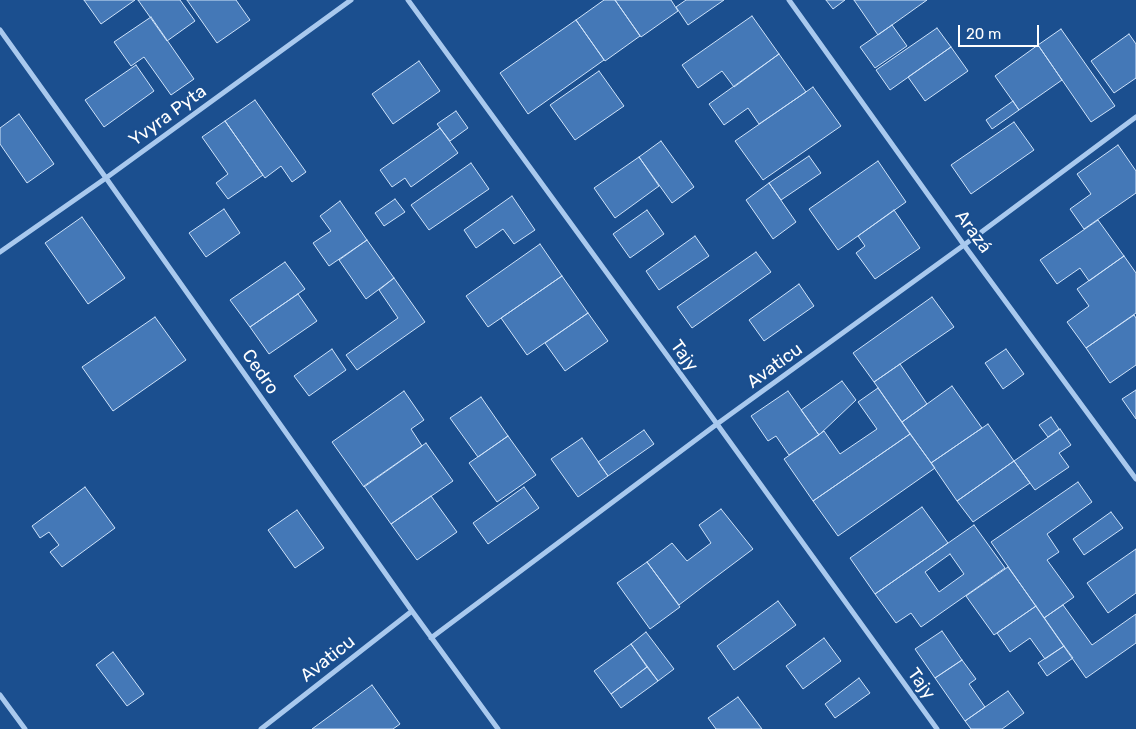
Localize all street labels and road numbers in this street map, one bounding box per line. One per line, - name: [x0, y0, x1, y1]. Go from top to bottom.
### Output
- street label: Yvyra Pyta: [125, 81, 211, 151]
- street label: Arazá: [950, 206, 996, 258]
- street label: Tajy: [665, 336, 703, 376]
- street label: Avaticu: [743, 339, 807, 393]
- street label: Cedro: [237, 345, 283, 399]
- street label: Avaticu: [296, 631, 360, 687]
- street label: Tajy: [902, 664, 940, 704]

